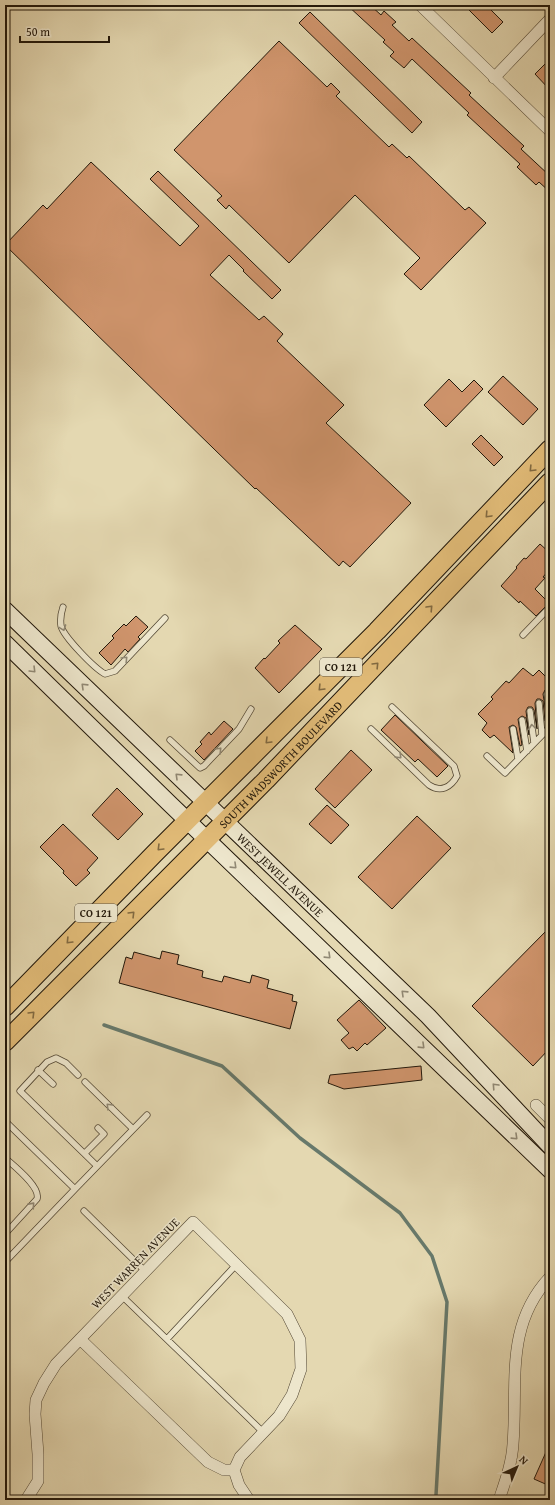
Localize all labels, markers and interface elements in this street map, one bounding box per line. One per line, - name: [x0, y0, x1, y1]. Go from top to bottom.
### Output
- scale bar: [20, 18, 109, 44]
- text: 50 m: [26, 23, 50, 40]
- one-way arrow: [529, 464, 536, 472]
- one-way arrow: [485, 510, 492, 518]
- one-way arrow: [426, 605, 433, 613]
- one-way arrow: [58, 624, 66, 631]
- one-way arrow: [121, 656, 128, 664]
- road number: CO 121: [320, 658, 362, 676]
- one-way arrow: [371, 662, 379, 670]
- one-way arrow: [28, 665, 36, 673]
- one-way arrow: [81, 683, 89, 691]
- one-way arrow: [318, 683, 326, 691]
- street label: SOUTH WADSWORTH BOULEVARD: [214, 697, 346, 832]
- one-way arrow: [528, 724, 537, 730]
- one-way arrow: [265, 737, 272, 744]
- one-way arrow: [214, 747, 222, 755]
- one-way arrow: [394, 751, 402, 759]
- one-way arrow: [175, 773, 183, 781]
- street label: WEST JEWELL AVENUE: [234, 829, 328, 920]
- one-way arrow: [157, 843, 165, 851]
- one-way arrow: [229, 861, 237, 869]
- road number: CO 121: [75, 904, 117, 922]
- one-way arrow: [127, 911, 135, 919]
- one-way arrow: [66, 936, 73, 944]
- one-way arrow: [323, 951, 331, 959]
- one-way arrow: [401, 990, 409, 998]
- one-way arrow: [28, 1011, 35, 1019]
- one-way arrow: [417, 1041, 425, 1049]
- one-way arrow: [493, 1084, 500, 1091]
- one-way arrow: [106, 1103, 114, 1110]
- one-way arrow: [510, 1132, 518, 1139]
- one-way arrow: [27, 1203, 34, 1210]
- street label: WEST WARREN AVENUE: [87, 1214, 183, 1312]
- north arrow: [497, 1447, 537, 1487]
- text: N: [516, 1451, 533, 1469]

